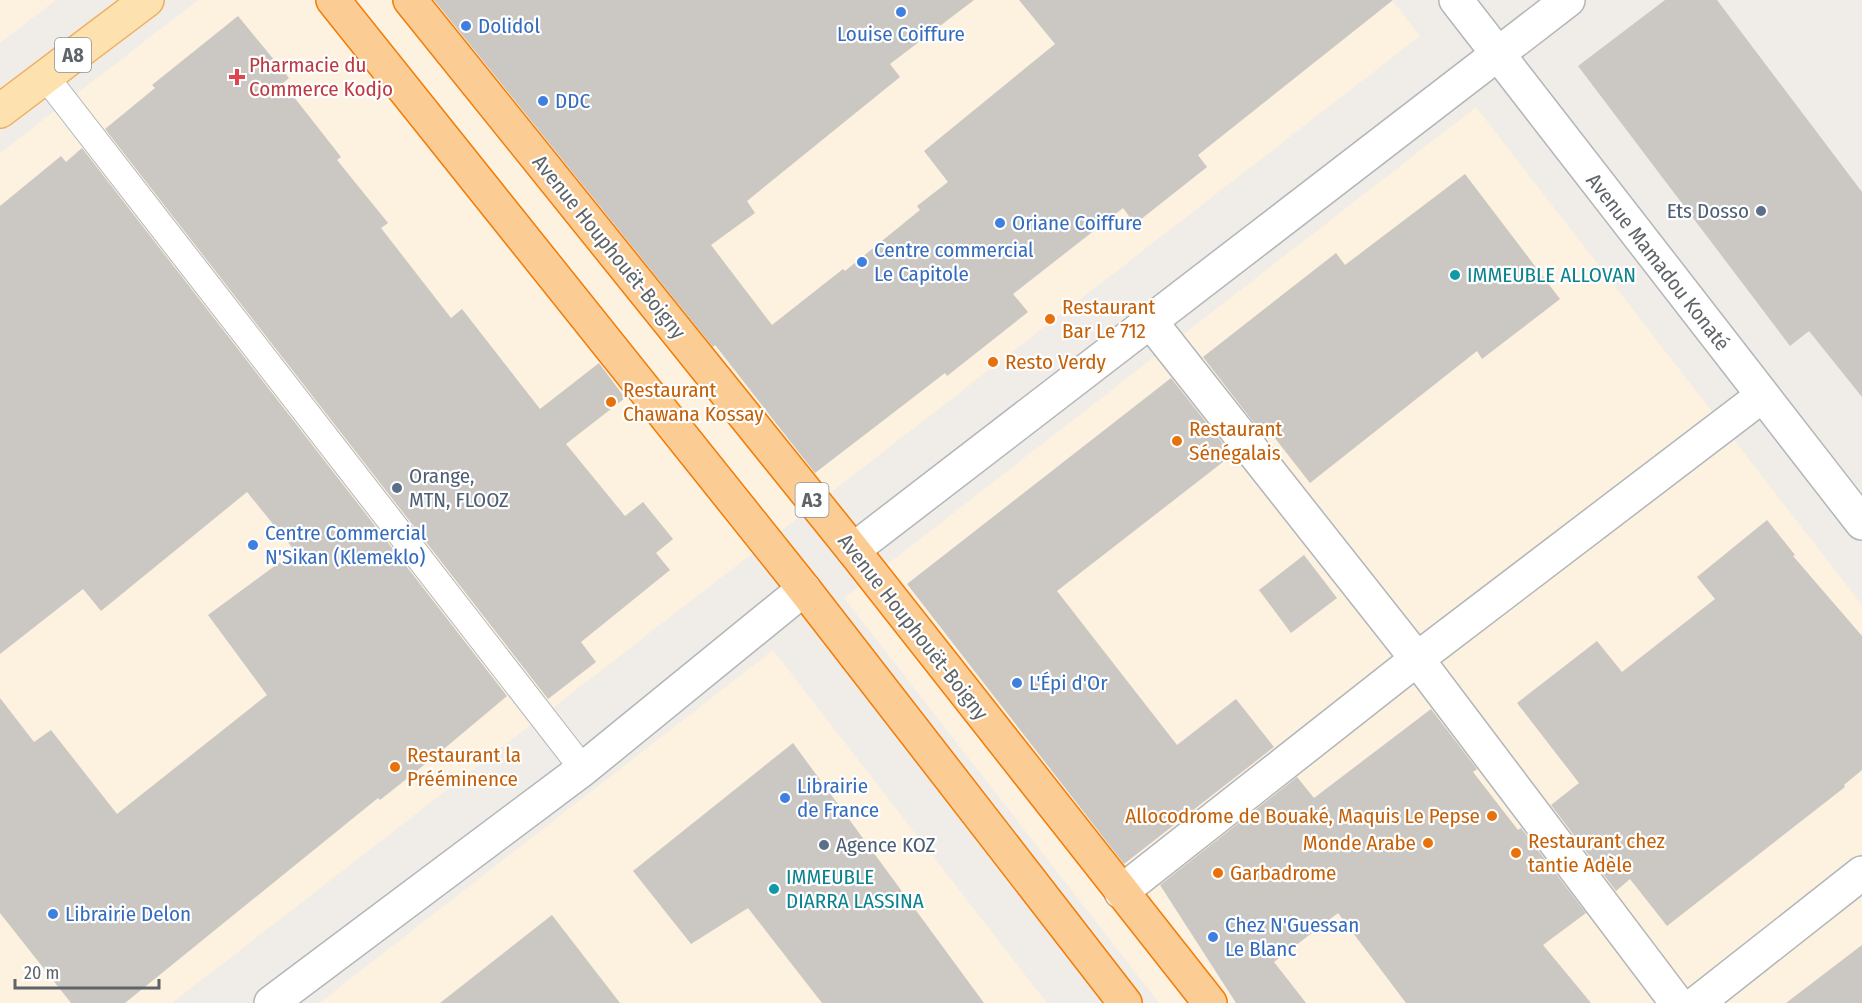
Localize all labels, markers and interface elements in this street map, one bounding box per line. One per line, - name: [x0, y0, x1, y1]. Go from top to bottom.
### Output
- marker: Louise Coiffure: [894, 5, 908, 19]
- place label: Dolidol: [478, 13, 540, 39]
- marker: Dolidol: [459, 19, 473, 33]
- place label: Louise Coiffure: [837, 21, 965, 47]
- road number: A8: [55, 38, 91, 72]
- place label: Pharmacie du Commerce Kodjo: [249, 52, 393, 102]
- marker: Pharmacie du Commerce Kodjo: [230, 70, 244, 84]
- place label: DDC: [555, 88, 590, 114]
- marker: DDC: [536, 94, 550, 108]
- street label: Avenue Houphouët-Boigny: [527, 150, 692, 345]
- street label: Avenue Mamadou Konaté: [1581, 168, 1735, 356]
- place label: Ets Dosso: [1667, 198, 1749, 224]
- marker: Ets Dosso: [1754, 204, 1768, 218]
- place label: Oriane Coiffure: [1012, 210, 1142, 236]
- marker: Oriane Coiffure: [993, 216, 1007, 230]
- place label: Centre commercial Le Capitole: [874, 237, 1034, 287]
- marker: Centre commercial Le Capitole: [855, 255, 869, 269]
- place label: IMMEUBLE ALLOVAN: [1467, 262, 1636, 288]
- marker: IMMEUBLE ALLOVAN: [1448, 268, 1462, 282]
- place label: Restaurant Bar Le 712: [1062, 294, 1155, 344]
- marker: Restaurant Bar Le 712: [1043, 312, 1057, 326]
- place label: Resto Verdy: [1005, 349, 1107, 375]
- marker: Resto Verdy: [986, 355, 1000, 369]
- place label: Restaurant Chawana Kossay: [623, 377, 764, 427]
- marker: Restaurant Chawana Kossay: [604, 395, 618, 409]
- place label: Restaurant Sénégalais: [1189, 416, 1282, 466]
- marker: Restaurant Sénégalais: [1170, 434, 1184, 448]
- place label: Orange, MTN, FLOOZ: [409, 463, 509, 513]
- marker: Orange, MTN, FLOOZ: [390, 481, 404, 495]
- road number: A3: [796, 483, 828, 517]
- place label: Centre Commercial N'Sikan (Klemeklo): [265, 520, 427, 570]
- street label: Avenue Houphouët-Boigny: [832, 529, 994, 726]
- marker: Centre Commercial N'Sikan (Klemeklo): [246, 538, 260, 552]
- place label: L'Épi d'Or: [1029, 670, 1108, 696]
- marker: L'Épi d'Or: [1010, 676, 1024, 690]
- place label: Restaurant la Prééminence: [407, 742, 521, 792]
- marker: Restaurant la Prééminence: [388, 760, 402, 774]
- place label: Librairie de France: [797, 773, 879, 823]
- marker: Librairie de France: [778, 791, 792, 805]
- place label: Allocodrome de Bouaké, Maquis Le Pepse: [1125, 803, 1480, 829]
- marker: Allocodrome de Bouaké, Maquis Le Pepse: [1485, 809, 1499, 823]
- place label: Restaurant chez tantie Adèle: [1528, 828, 1665, 878]
- place label: Monde Arabe: [1303, 830, 1416, 856]
- place label: Agence KOZ: [836, 832, 935, 858]
- marker: Monde Arabe: [1421, 836, 1435, 850]
- marker: Agence KOZ: [817, 838, 831, 852]
- marker: Restaurant chez tantie Adèle: [1509, 846, 1523, 860]
- place label: Garbadrome: [1230, 860, 1337, 886]
- place label: IMMEUBLE DIARRA LASSINA: [786, 864, 924, 914]
- marker: Garbadrome: [1211, 866, 1225, 880]
- marker: IMMEUBLE DIARRA LASSINA: [767, 882, 781, 896]
- place label: Librairie Delon: [65, 901, 191, 927]
- marker: Librairie Delon: [46, 907, 60, 921]
- place label: Chez N'Guessan Le Blanc: [1225, 912, 1359, 962]
- marker: Chez N'Guessan Le Blanc: [1206, 930, 1220, 944]
- scale bar: [15, 952, 159, 990]
- text: 20 m: [24, 962, 59, 984]

